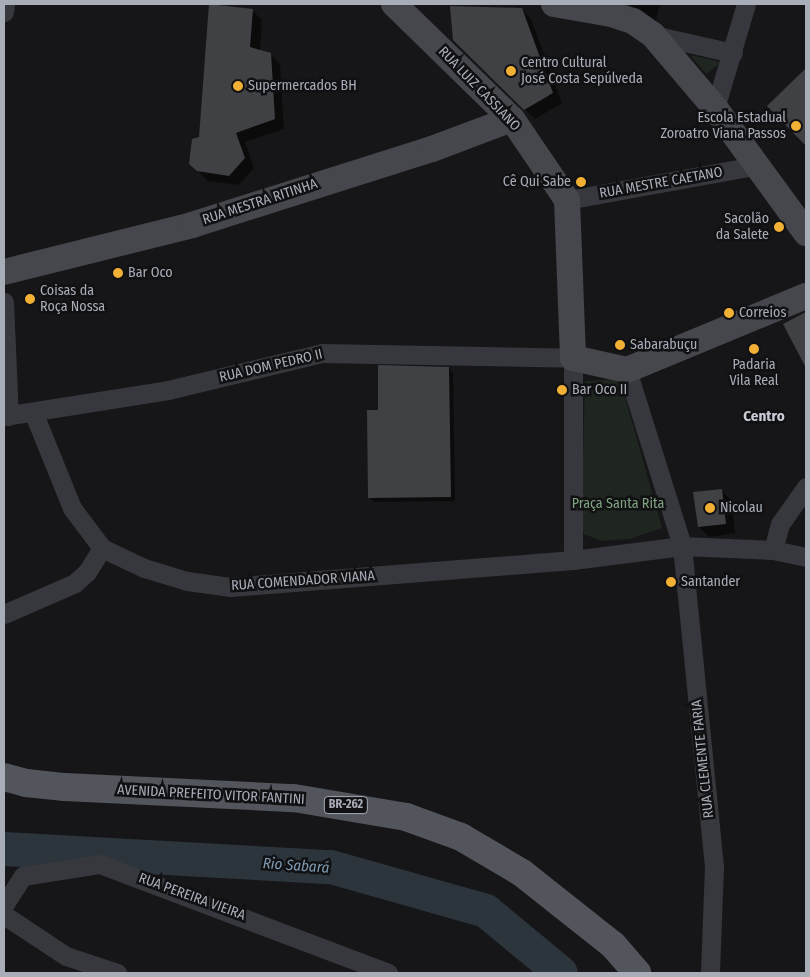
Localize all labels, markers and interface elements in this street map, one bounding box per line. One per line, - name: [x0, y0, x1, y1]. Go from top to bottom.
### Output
- street label: RUA LUIZ CASSIANO: [435, 43, 523, 135]
- place label: Centro Cultural José Costa Sepúlveda: [521, 55, 643, 88]
- marker: Centro Cultural José Costa Sepúlveda: [505, 65, 517, 77]
- place label: Supermercados BH: [248, 78, 357, 94]
- marker: Supermercados BH: [232, 80, 244, 92]
- place label: Escola Estadual Zoroatro Viana Passos: [660, 110, 786, 142]
- marker: Escola Estadual Zoroatro Viana Passos: [790, 120, 802, 132]
- street label: RUA MESTRE CAETANO: [598, 164, 724, 202]
- place label: Cê Qui Sabe: [503, 174, 571, 190]
- street label: RUA MESTRA RITINHA: [200, 175, 320, 229]
- marker: Cê Qui Sabe: [575, 176, 587, 188]
- place label: Sacolão da Salete: [716, 211, 769, 243]
- marker: Sacolão da Salete: [773, 221, 785, 233]
- place label: Bar Oco: [128, 265, 173, 281]
- marker: Bar Oco: [112, 267, 124, 279]
- place label: Coisas da Roça Nossa: [40, 283, 105, 316]
- marker: Coisas da Roça Nossa: [24, 293, 36, 305]
- place label: Correios: [739, 305, 786, 321]
- marker: Correios: [723, 307, 735, 319]
- place label: Sabarabuçu: [630, 337, 697, 353]
- marker: Sabarabuçu: [614, 339, 626, 351]
- marker: Padaria Vila Real: [748, 343, 760, 355]
- street label: RUA DOM PEDRO II: [218, 346, 324, 386]
- place label: Padaria Vila Real: [729, 357, 779, 390]
- place label: Bar Oco II: [572, 382, 627, 398]
- marker: Bar Oco II: [556, 384, 568, 396]
- district label: Centro: [743, 408, 785, 426]
- park label: Praça Santa Rita: [572, 496, 664, 512]
- place label: Nicolau: [720, 500, 763, 516]
- marker: Nicolau: [704, 502, 716, 514]
- street label: RUA COMENDADOR VIANA: [231, 568, 375, 594]
- place label: Santander: [681, 574, 740, 590]
- marker: Santander: [665, 576, 677, 588]
- street label: RUA CLEMENTE FARIA: [688, 699, 718, 819]
- street label: AVENIDA PREFEITO VITOR FANTINI: [117, 782, 305, 808]
- road number: BR-262: [324, 796, 368, 814]
- water label: Rio Sabará: [262, 855, 330, 877]
- street label: RUA PEREIRA VIEIRA: [136, 870, 248, 924]

